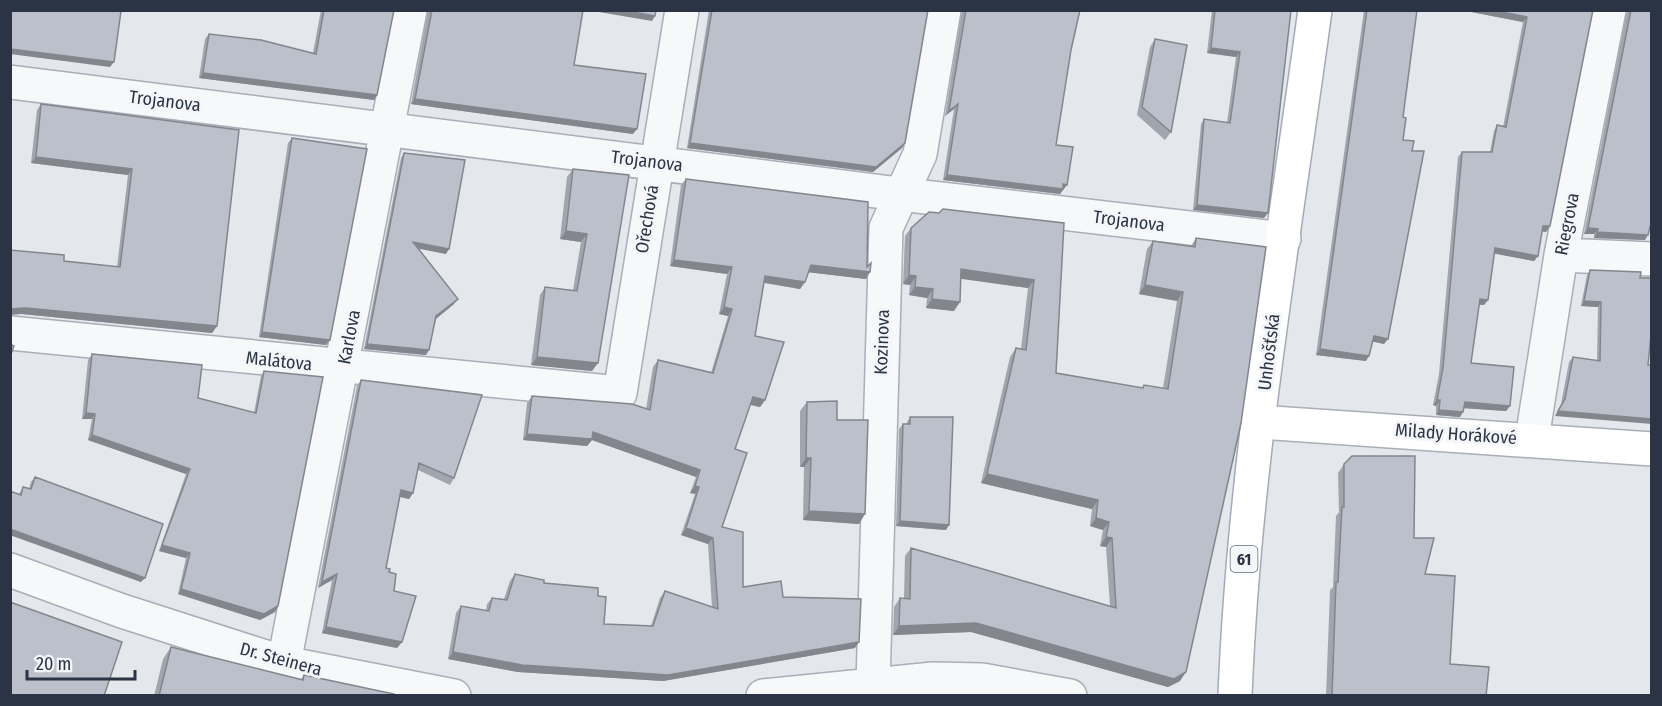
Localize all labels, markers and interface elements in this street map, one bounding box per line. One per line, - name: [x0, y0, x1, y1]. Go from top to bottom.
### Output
- street label: Trojanova: [128, 86, 202, 116]
- street label: Trojanova: [610, 146, 684, 176]
- street label: Ořechová: [631, 183, 663, 255]
- street label: Riegrova: [1550, 191, 1584, 257]
- street label: Trojanova: [1092, 206, 1166, 236]
- street label: Karlova: [333, 308, 365, 366]
- street label: Kozinova: [870, 309, 894, 375]
- street label: Unhošťská: [1253, 312, 1285, 392]
- street label: Malátova: [245, 347, 313, 375]
- street label: Milady Horákové: [1394, 419, 1518, 449]
- road number: 61: [1230, 546, 1258, 572]
- street label: Dr. Steinera: [237, 637, 325, 681]
- scale bar: [27, 643, 135, 681]
- text: 20 m: [36, 653, 71, 675]

